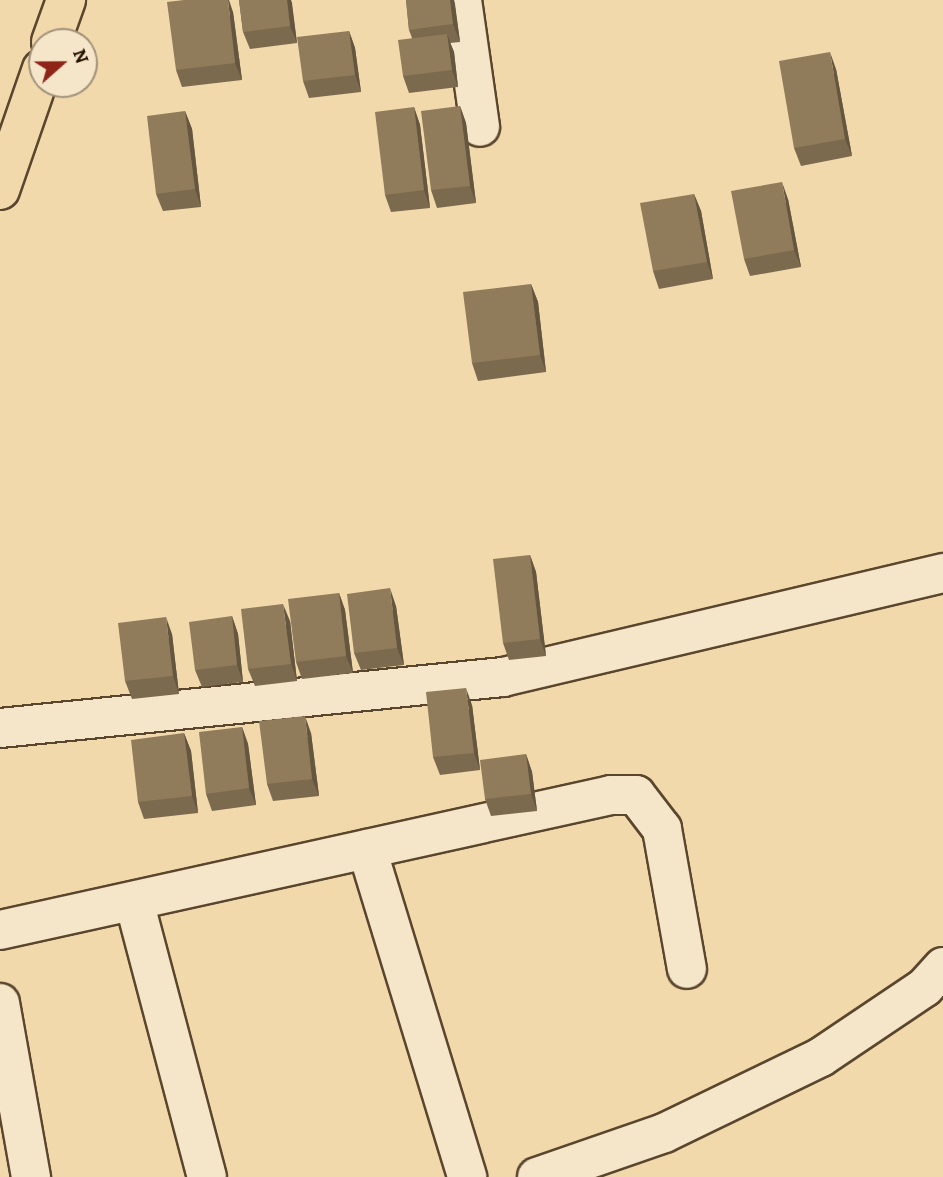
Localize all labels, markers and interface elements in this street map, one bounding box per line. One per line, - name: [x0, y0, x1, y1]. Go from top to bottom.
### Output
- north arrow: [28, 28, 98, 98]
- text: N: [66, 45, 95, 67]

